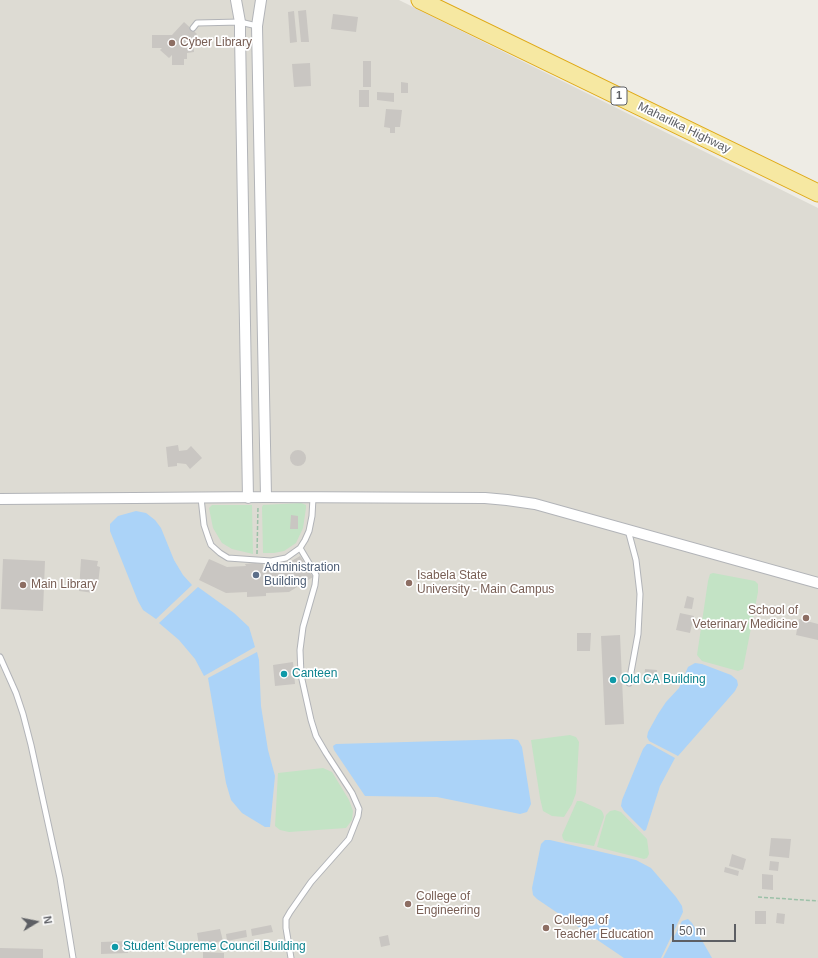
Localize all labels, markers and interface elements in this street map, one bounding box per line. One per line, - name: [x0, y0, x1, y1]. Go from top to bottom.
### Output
- place label: Cyber Library: [180, 36, 252, 50]
- marker: Cyber Library: [167, 38, 177, 48]
- road number: 1: [611, 87, 627, 105]
- street label: Maharlika Highway: [635, 99, 733, 157]
- place label: Administration Building: [264, 561, 340, 589]
- place label: Isabela State University - Main Campus: [417, 569, 554, 597]
- marker: Administration Building: [251, 570, 261, 580]
- place label: Main Library: [31, 578, 97, 592]
- marker: Isabela State University - Main Campus: [404, 578, 414, 588]
- marker: Main Library: [18, 580, 28, 590]
- place label: School of Veterinary Medicine: [693, 604, 798, 632]
- marker: School of Veterinary Medicine: [801, 613, 811, 623]
- place label: Canteen: [292, 667, 337, 681]
- marker: Canteen: [279, 669, 289, 679]
- place label: Old CA Building: [621, 673, 706, 687]
- marker: Old CA Building: [608, 675, 618, 685]
- place label: College of Engineering: [416, 890, 480, 918]
- marker: College of Engineering: [403, 899, 413, 909]
- north arrow: [16, 902, 56, 942]
- place label: College of Teacher Education: [554, 914, 653, 942]
- text: N: [41, 915, 54, 925]
- scale bar: [674, 916, 738, 942]
- marker: College of Teacher Education: [541, 923, 551, 933]
- text: 50 m: [679, 924, 706, 938]
- place label: Student Supreme Council Building: [123, 940, 306, 954]
- marker: Student Supreme Council Building: [110, 942, 120, 952]

